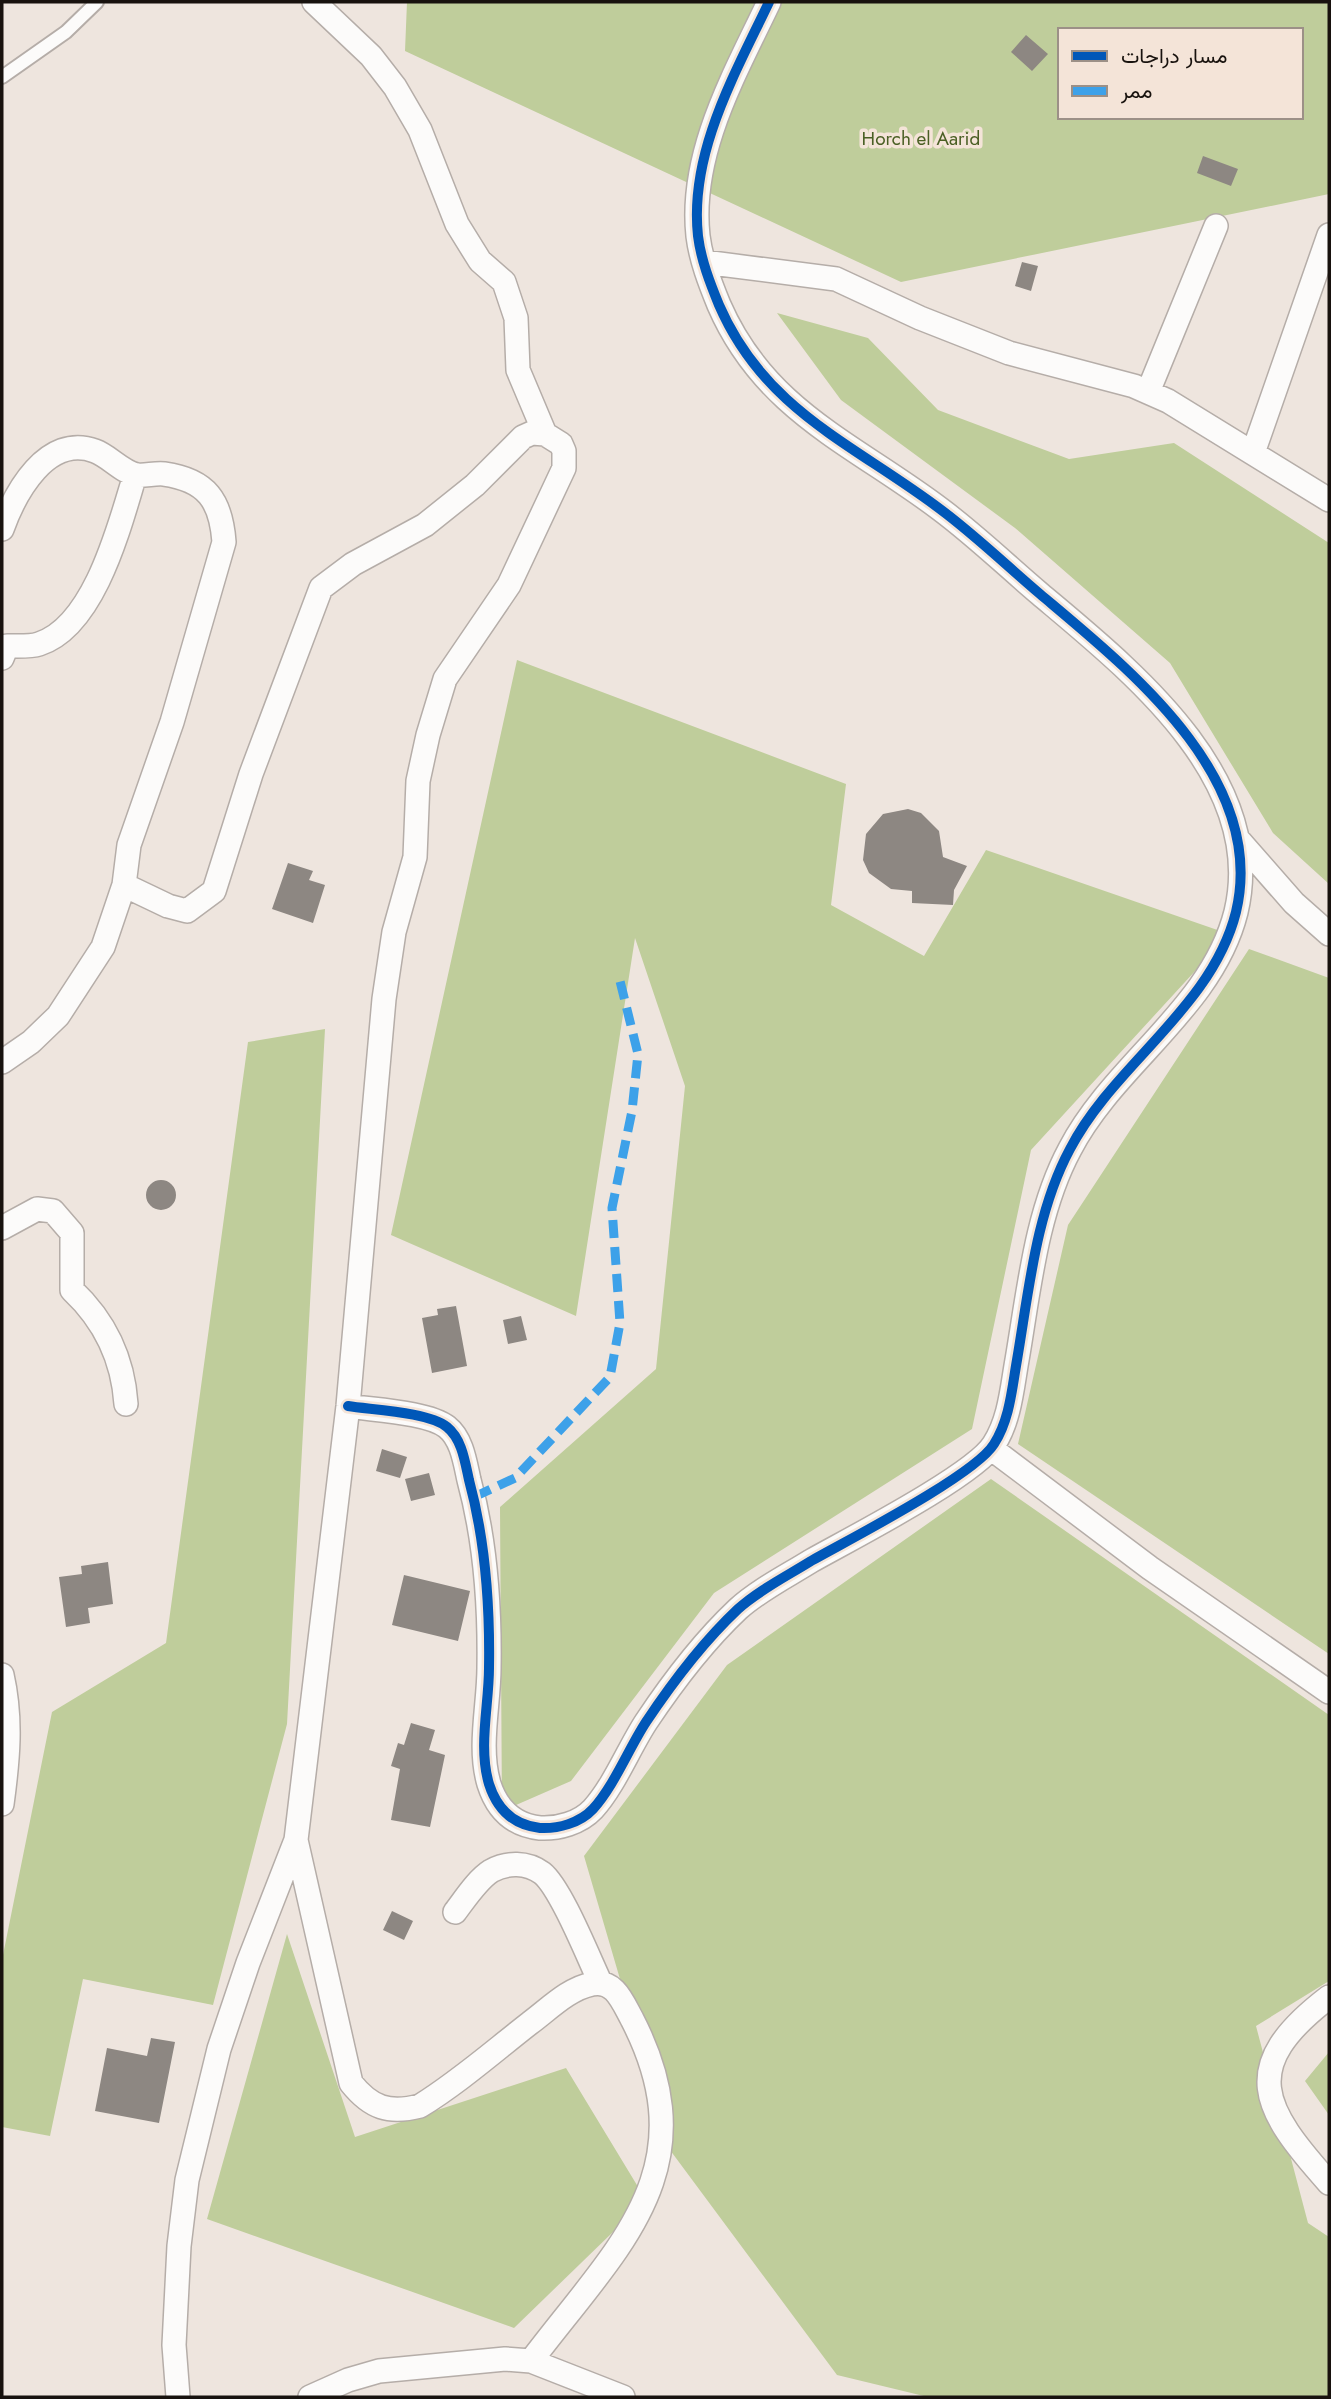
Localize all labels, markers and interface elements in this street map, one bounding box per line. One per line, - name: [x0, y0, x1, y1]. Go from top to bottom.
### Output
- legend: [1058, 28, 1303, 119]
- text: مسار دراجات: [1121, 41, 1228, 71]
- text: ممر: [1120, 76, 1152, 106]
- park label: Horch el Aarid: [862, 125, 980, 152]

